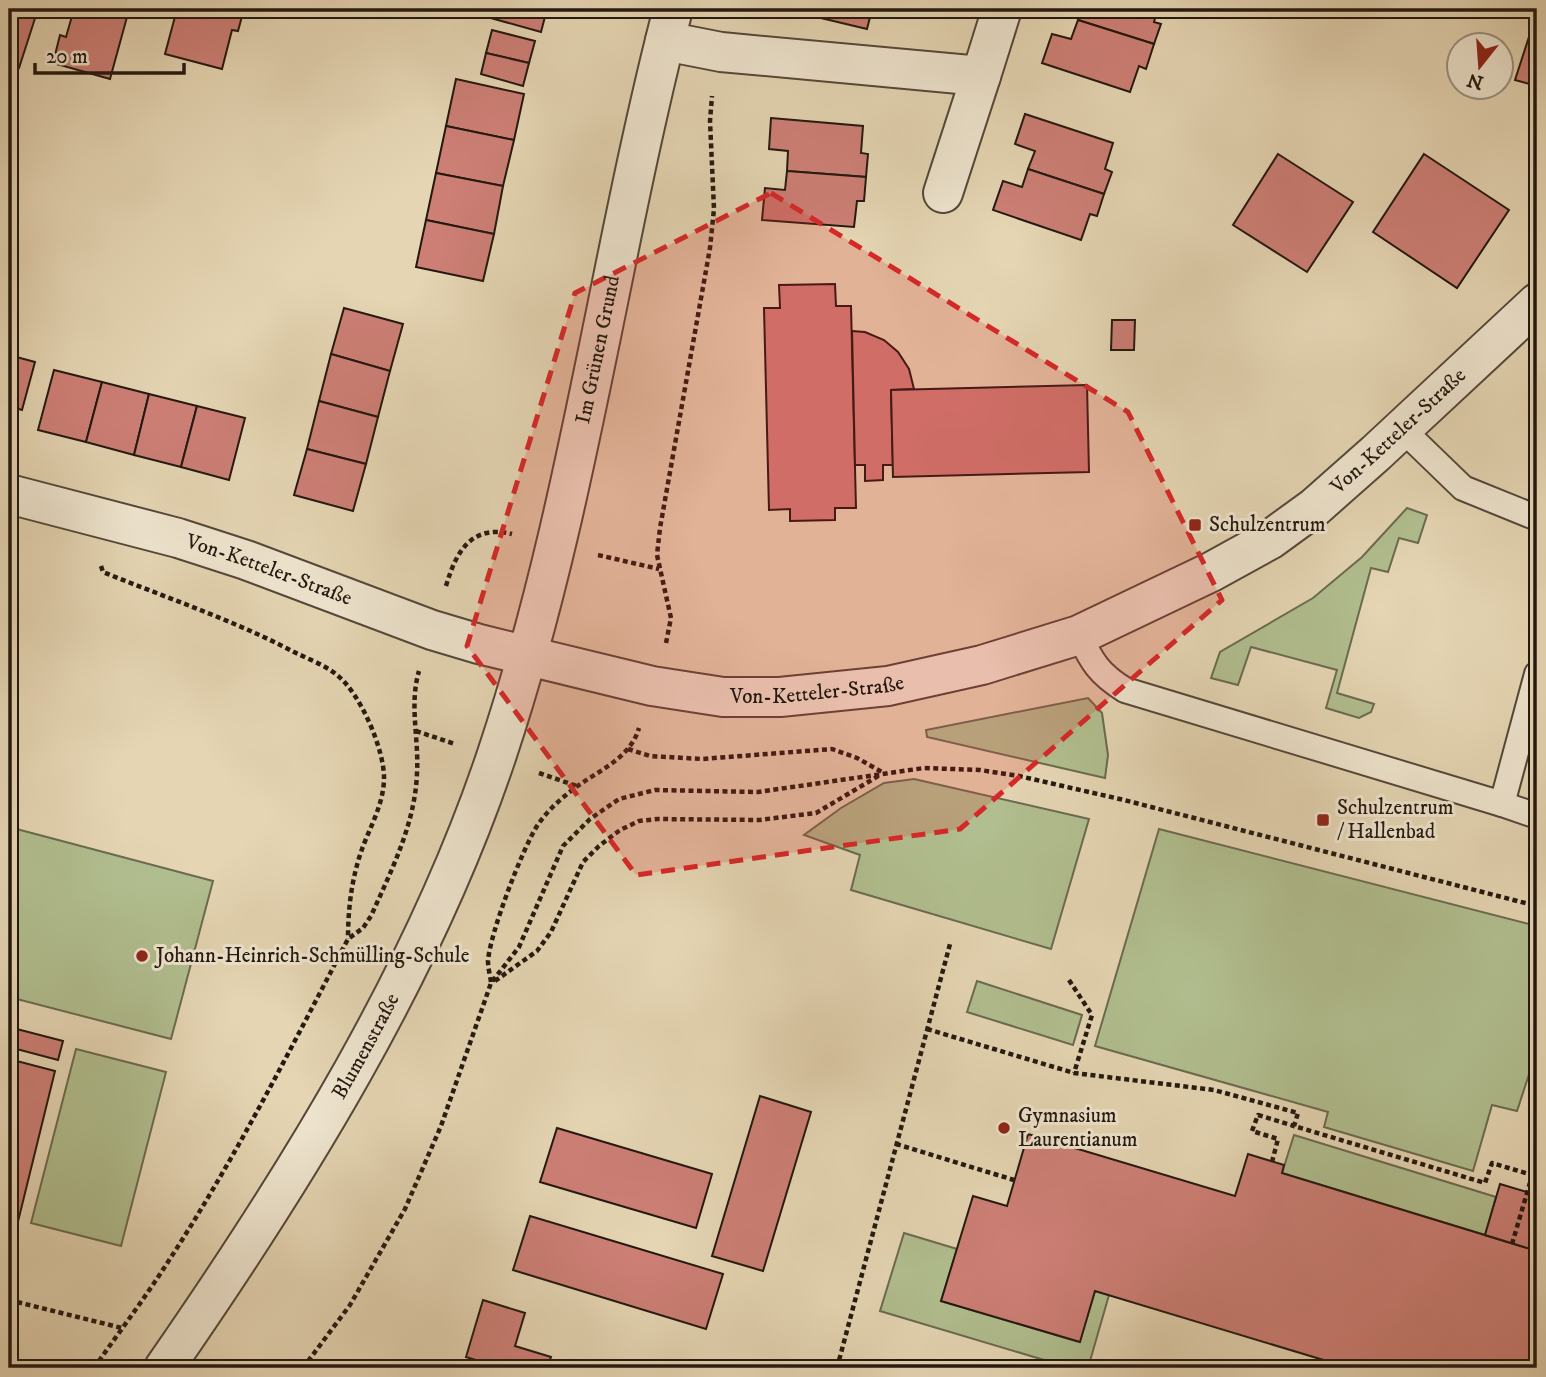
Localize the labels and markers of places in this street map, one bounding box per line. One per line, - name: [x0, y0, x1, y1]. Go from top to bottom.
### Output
- place label: Schulzentrum: [1209, 512, 1326, 538]
- marker: Schulzentrum: [1187, 517, 1203, 533]
- place label: Schulzentrum / Hallenbad: [1337, 795, 1454, 845]
- marker: Schulzentrum / Hallenbad: [1315, 812, 1331, 828]
- place label: Johann-Heinrich-Schmülling-Schule: [154, 943, 470, 969]
- marker: Johann-Heinrich-Schmülling-Schule: [134, 948, 150, 964]
- place label: Gymnasium Laurentianum: [1018, 1103, 1138, 1153]
- marker: Gymnasium Laurentianum: [996, 1120, 1012, 1136]

